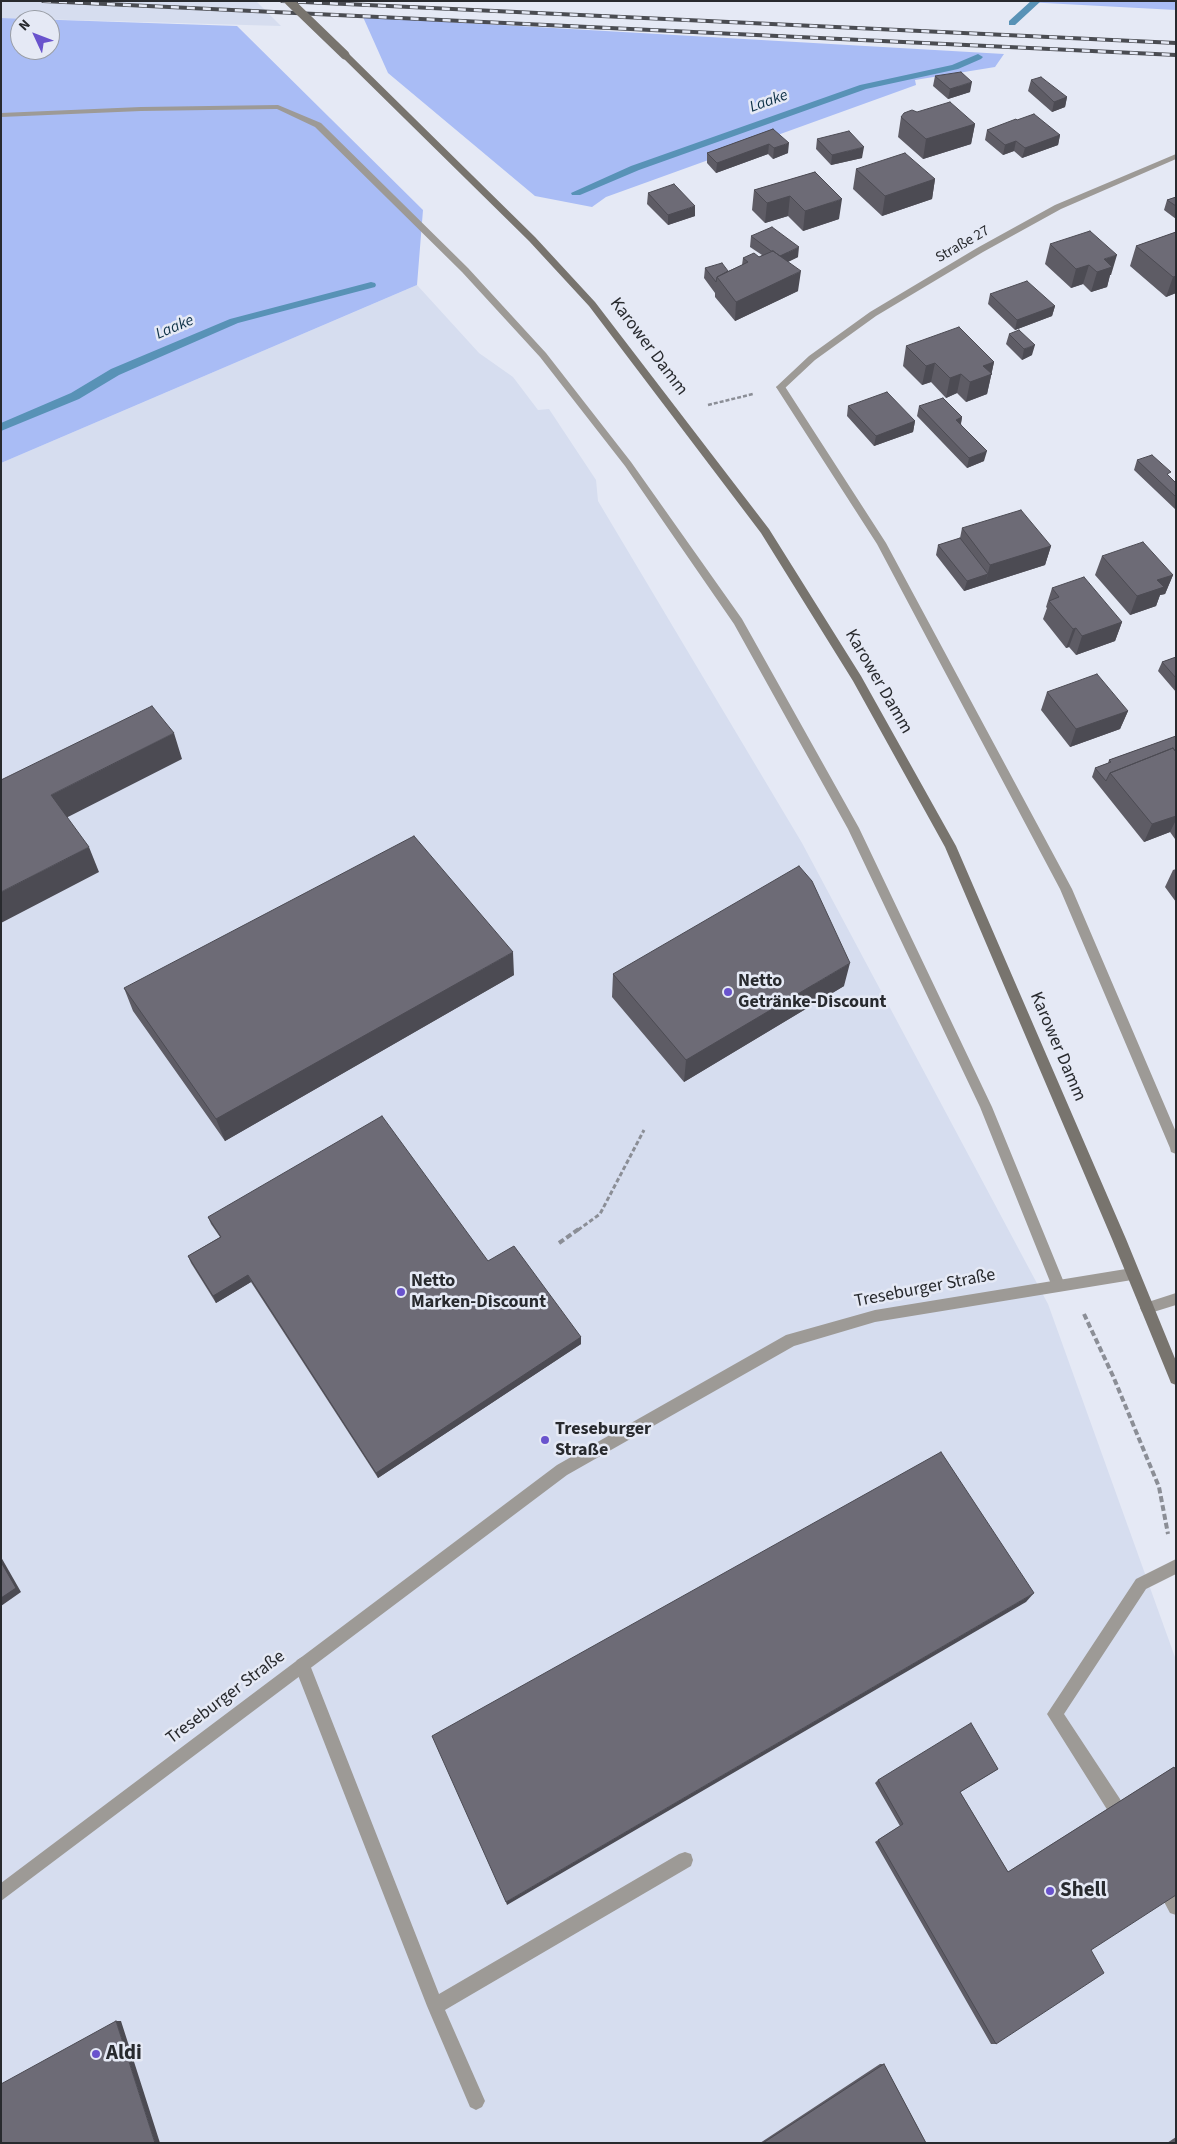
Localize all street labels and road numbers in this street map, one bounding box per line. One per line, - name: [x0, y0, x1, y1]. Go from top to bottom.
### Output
- street label: Straße 27: [933, 222, 993, 268]
- street label: Karower Damm: [604, 294, 692, 400]
- street label: Karower Damm: [839, 626, 917, 738]
- street label: Karower Damm: [1024, 989, 1090, 1105]
- street label: Treseburger Straße: [853, 1265, 997, 1313]
- street label: Treseburger Straße: [162, 1646, 290, 1750]

